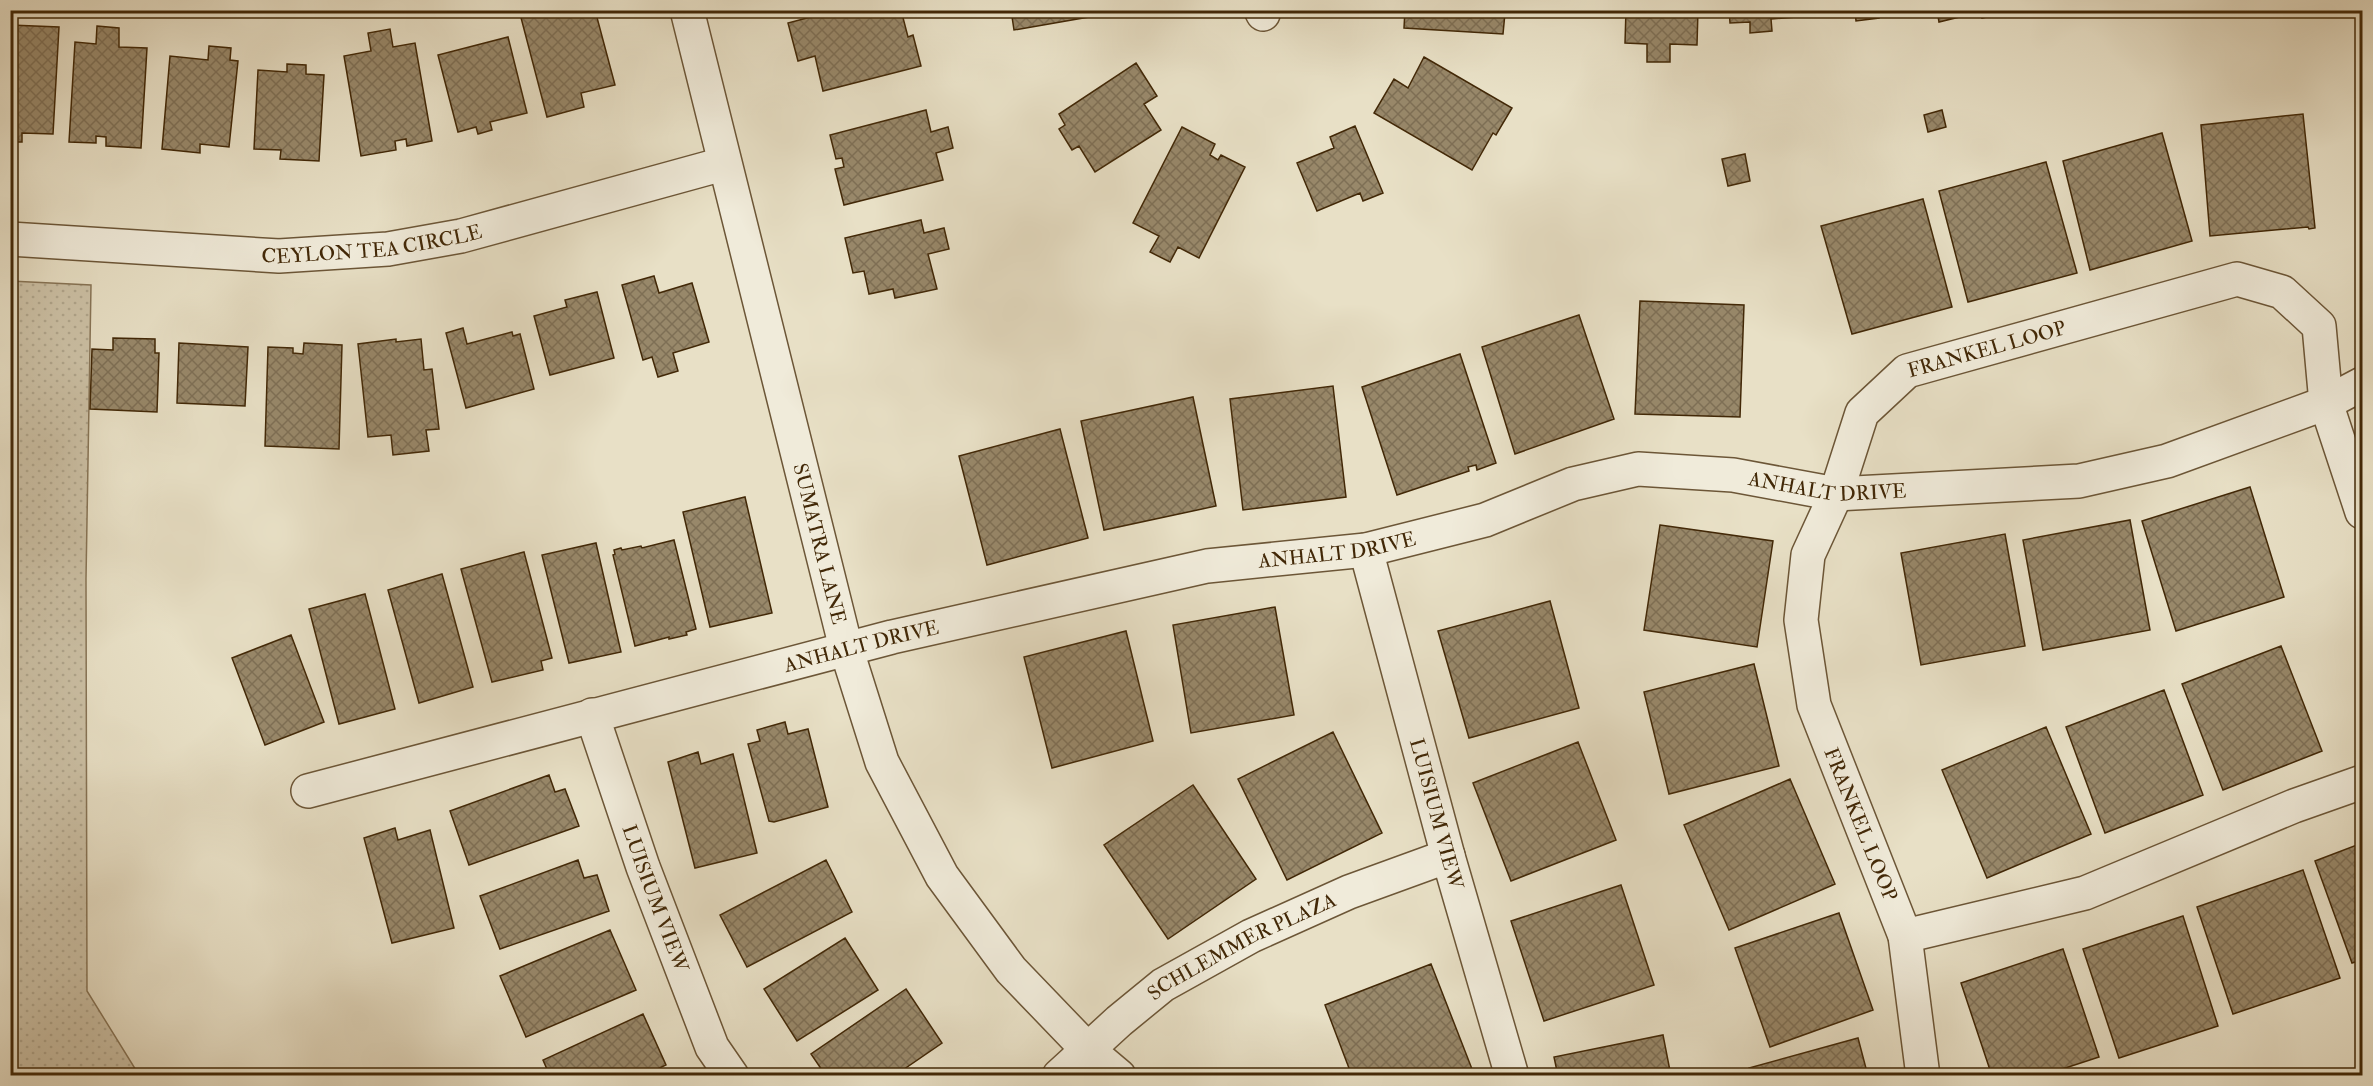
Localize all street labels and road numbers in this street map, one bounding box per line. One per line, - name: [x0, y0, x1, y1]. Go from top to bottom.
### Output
- street label: CEYLON TEA CIRCLE: [261, 219, 485, 269]
- street label: FRANKEL LOOP: [1905, 315, 2069, 383]
- street label: SUMATRA LANE: [787, 461, 852, 627]
- street label: ANHALT DRIVE: [1745, 466, 1907, 507]
- street label: ANHALT DRIVE: [1256, 526, 1418, 574]
- street label: ANHALT DRIVE: [780, 615, 941, 678]
- street label: LUISIUM VIEW: [1404, 736, 1469, 893]
- street label: FRANKEL LOOP: [1818, 744, 1903, 905]
- street label: LUISIUM VIEW: [617, 821, 694, 976]
- street label: SCHLEMMER PLAZA: [1142, 887, 1340, 1006]

